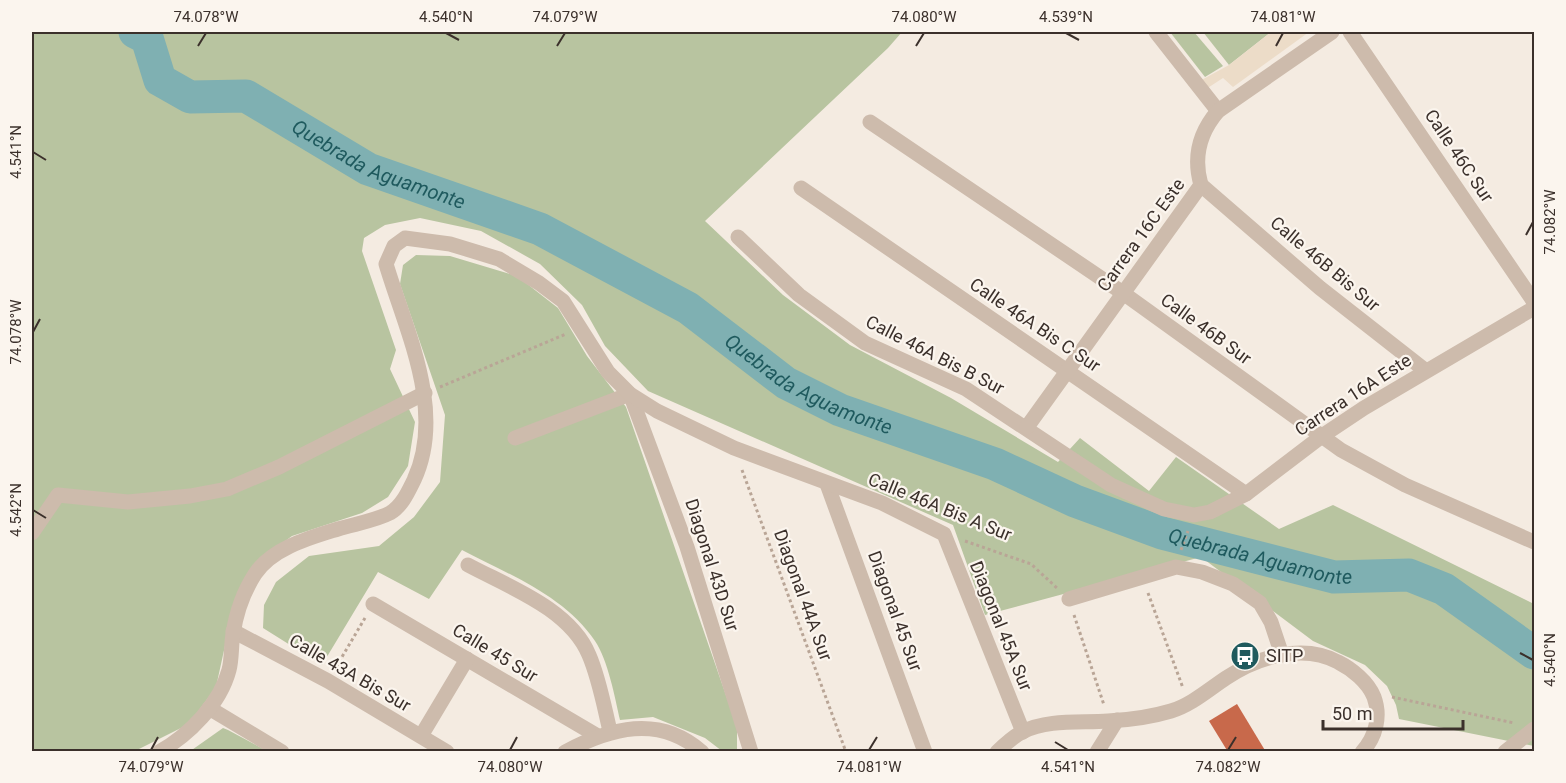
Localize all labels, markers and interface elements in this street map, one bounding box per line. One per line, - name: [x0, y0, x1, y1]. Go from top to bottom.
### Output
- text: 74.078°W: [173, 8, 239, 26]
- text: 4.540°N: [419, 8, 473, 26]
- text: 74.079°W: [532, 8, 598, 26]
- text: 74.080°W: [891, 8, 957, 26]
- text: 4.539°N: [1039, 8, 1093, 26]
- text: 74.081°W: [1250, 8, 1316, 26]
- street label: Calle 46C Sur: [1421, 105, 1498, 206]
- water label: Quebrada Aguamonte: [288, 114, 469, 214]
- text: 4.541°N: [7, 125, 25, 179]
- street label: Carrera 16C Este: [1093, 174, 1189, 295]
- text: 74.082°W: [1541, 189, 1559, 255]
- street label: Calle 46B Bis Sur: [1266, 212, 1384, 315]
- street label: Calle 46A Bis C Sur: [966, 273, 1105, 376]
- street label: Calle 46B Sur: [1157, 289, 1256, 369]
- text: 74.078°W: [7, 299, 25, 365]
- street label: Calle 46A Bis B Sur: [863, 311, 1008, 399]
- water label: Quebrada Aguamonte: [720, 329, 896, 439]
- street label: Carrera 16A Este: [1291, 349, 1415, 440]
- street label: Calle 46A Bis A Sur: [865, 468, 1015, 545]
- text: 4.542°N: [7, 483, 25, 537]
- street label: Diagonal 43D Sur: [681, 496, 744, 634]
- water label: Quebrada Aguamonte: [1166, 523, 1352, 589]
- street label: Diagonal 44A Sur: [770, 526, 837, 663]
- street label: Diagonal 45 Sur: [864, 548, 927, 674]
- street label: Diagonal 45A Sur: [966, 558, 1037, 694]
- street label: Calle 45 Sur: [449, 619, 542, 686]
- street label: Calle 43A Bis Sur: [286, 629, 415, 716]
- text: 4.540°N: [1541, 633, 1559, 687]
- bus stop icon: SITP: [1229, 640, 1261, 672]
- place label: SITP: [1266, 645, 1303, 666]
- scale bar: [1323, 693, 1462, 731]
- text: 50 m: [1332, 703, 1372, 724]
- text: 74.079°W: [118, 758, 184, 776]
- text: 74.080°W: [477, 758, 543, 776]
- text: 74.081°W: [836, 758, 902, 776]
- text: 4.541°N: [1041, 758, 1095, 776]
- text: 74.082°W: [1195, 758, 1261, 776]

